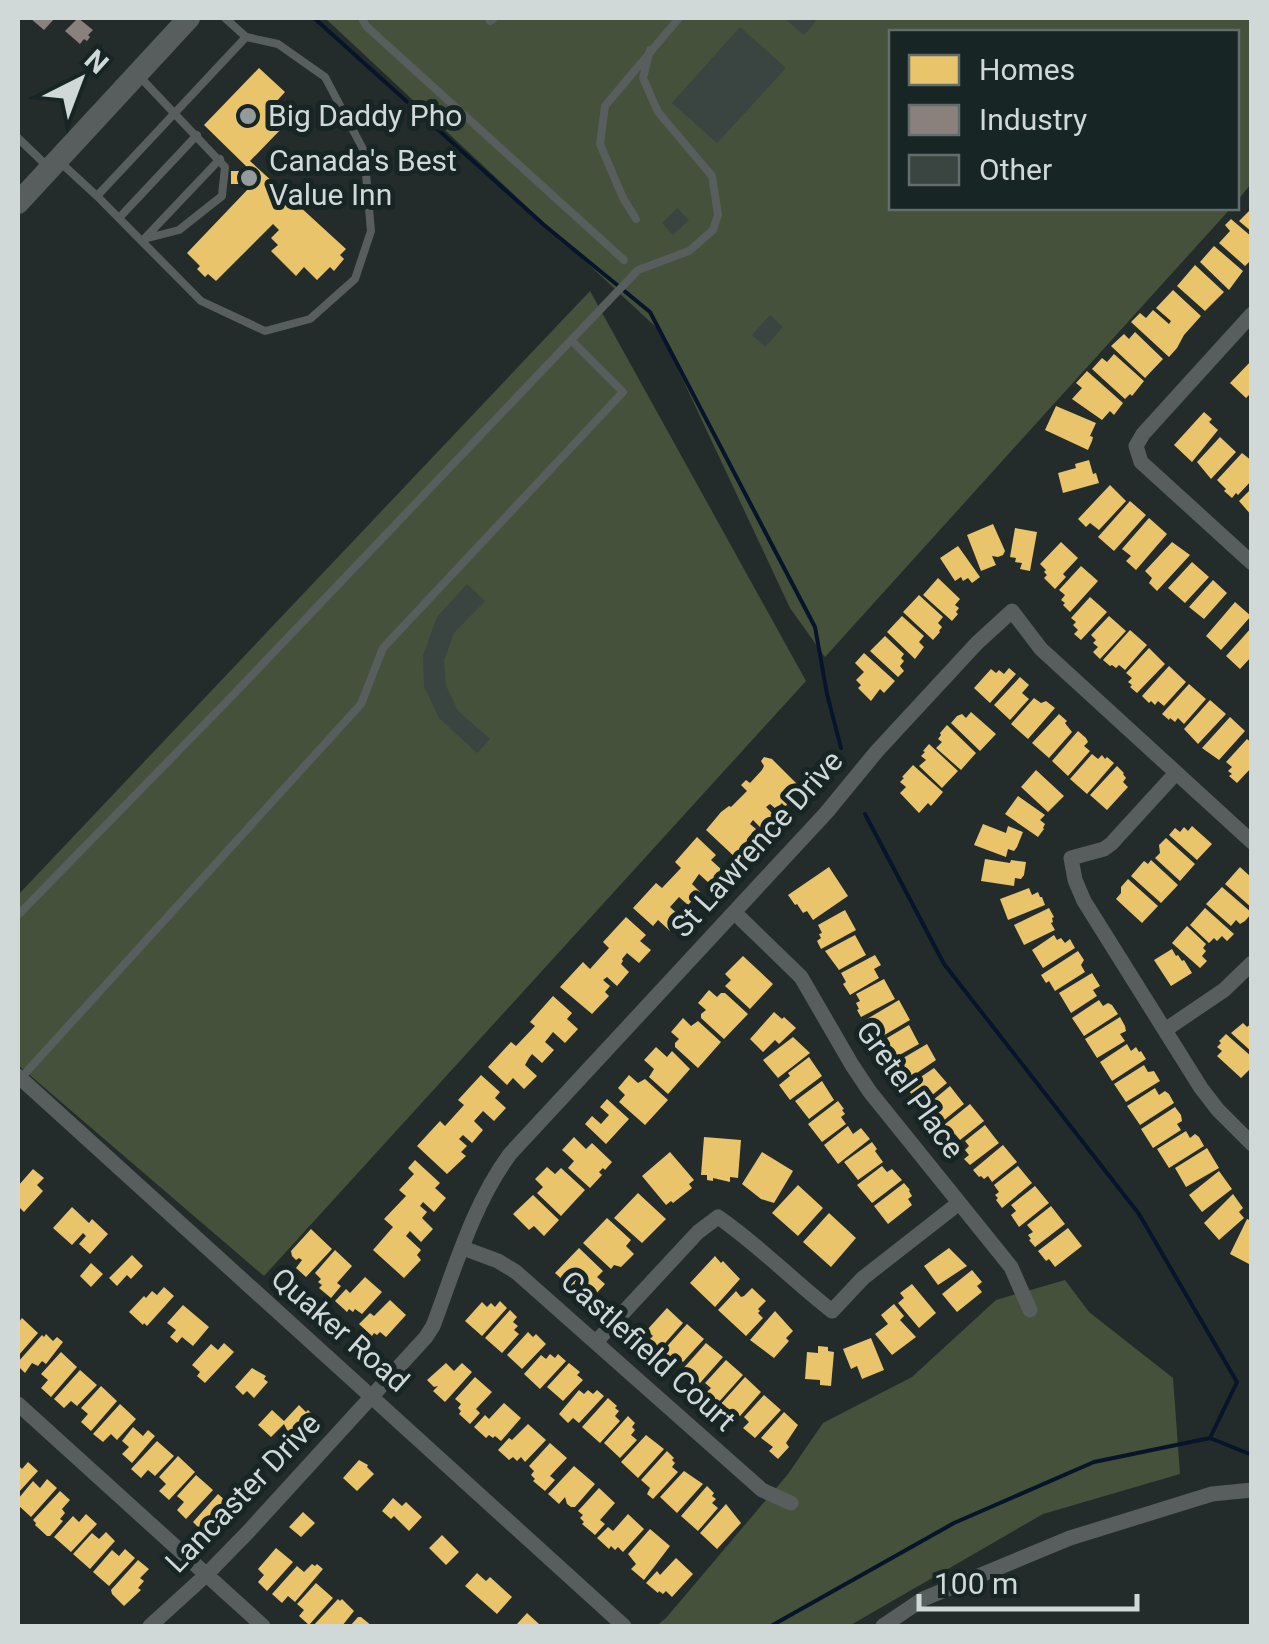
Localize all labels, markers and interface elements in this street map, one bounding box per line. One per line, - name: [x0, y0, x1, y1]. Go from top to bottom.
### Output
- north arrow: [30, 30, 130, 130]
- legend: [889, 30, 1239, 210]
- text: N: [78, 43, 115, 81]
- text: Homes: [979, 52, 1075, 87]
- place label: Big Daddy Pho: [268, 98, 462, 133]
- text: Industry: [979, 102, 1087, 137]
- marker: Big Daddy Pho: [237, 105, 259, 127]
- place label: Canada's Best Value Inn: [269, 143, 457, 212]
- text: Other: [979, 152, 1052, 187]
- marker: Canada's Best Value Inn: [238, 167, 260, 189]
- street label: St Lawrence Drive: [664, 743, 850, 944]
- street label: Gretel Place: [849, 1014, 972, 1165]
- street label: Quaker Road: [264, 1260, 416, 1399]
- street label: Castlefield Court: [554, 1263, 743, 1438]
- street label: Lancaster Drive: [158, 1406, 327, 1579]
- scale bar: [919, 1549, 1136, 1611]
- text: 100 m: [934, 1566, 1018, 1601]

